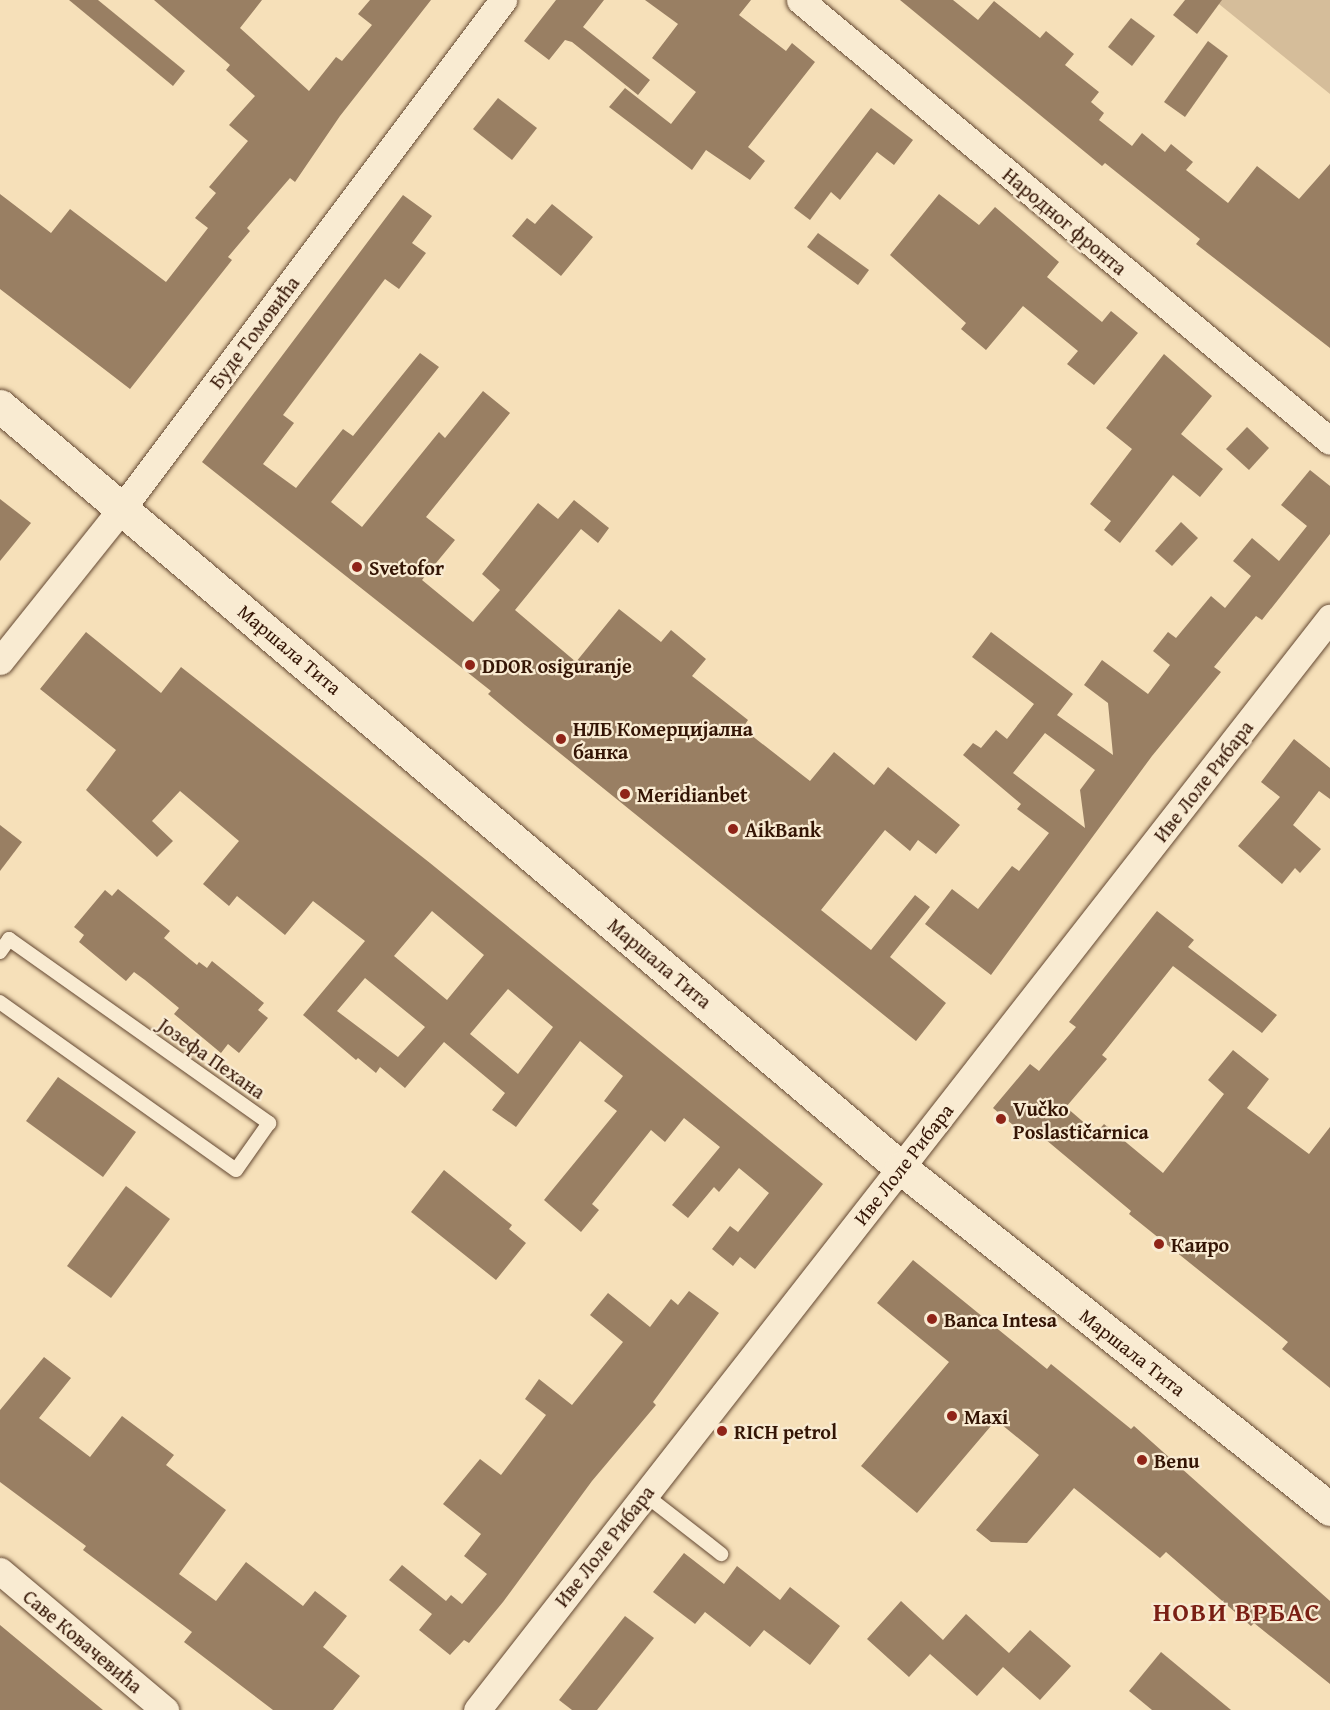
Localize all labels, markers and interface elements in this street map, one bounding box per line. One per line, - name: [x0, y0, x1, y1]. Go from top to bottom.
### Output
- street label: Народног фронта: [998, 162, 1132, 280]
- street label: Буде Томовића: [204, 271, 304, 393]
- place label: Svetofor: [369, 555, 444, 579]
- marker: Svetofor: [350, 560, 364, 574]
- street label: Маршала Тита: [233, 599, 347, 699]
- place label: DDOR osiguranje: [482, 653, 632, 677]
- marker: DDOR osiguranje: [463, 658, 477, 672]
- place label: НЛБ Комерцијална банка: [573, 716, 753, 763]
- street label: Иве Лоле Рибара: [1148, 716, 1258, 846]
- marker: НЛБ Комерцијална банка: [554, 732, 568, 746]
- place label: Meridianbet: [637, 782, 747, 806]
- marker: Meridianbet: [618, 787, 632, 801]
- place label: AikBank: [745, 817, 821, 841]
- marker: AikBank: [726, 822, 740, 836]
- street label: Маршала Тита: [603, 913, 717, 1013]
- street label: Јозефа Пехана: [154, 1012, 270, 1104]
- place label: Vučko Poslastičarnica: [1013, 1096, 1149, 1143]
- street label: Иве Лоле Рибара: [848, 1099, 958, 1229]
- marker: Vučko Poslastičarnica: [994, 1112, 1008, 1126]
- place label: Каиро: [1171, 1232, 1229, 1256]
- marker: Каиро: [1152, 1237, 1166, 1251]
- street label: Маршала Тита: [1075, 1303, 1191, 1401]
- place label: Banca Intesa: [944, 1307, 1057, 1331]
- marker: Banca Intesa: [925, 1312, 939, 1326]
- place label: Maxi: [964, 1404, 1008, 1428]
- marker: Maxi: [945, 1409, 959, 1423]
- place label: RICH petrol: [734, 1419, 837, 1443]
- marker: RICH petrol: [715, 1424, 729, 1438]
- place label: Benu: [1154, 1448, 1199, 1472]
- marker: Benu: [1135, 1453, 1149, 1467]
- street label: Иве Лоле Рибара: [549, 1481, 659, 1611]
- street label: Саве Ковачевића: [19, 1584, 147, 1698]
- district label: НОВИ ВРБАС: [1153, 1596, 1321, 1628]

